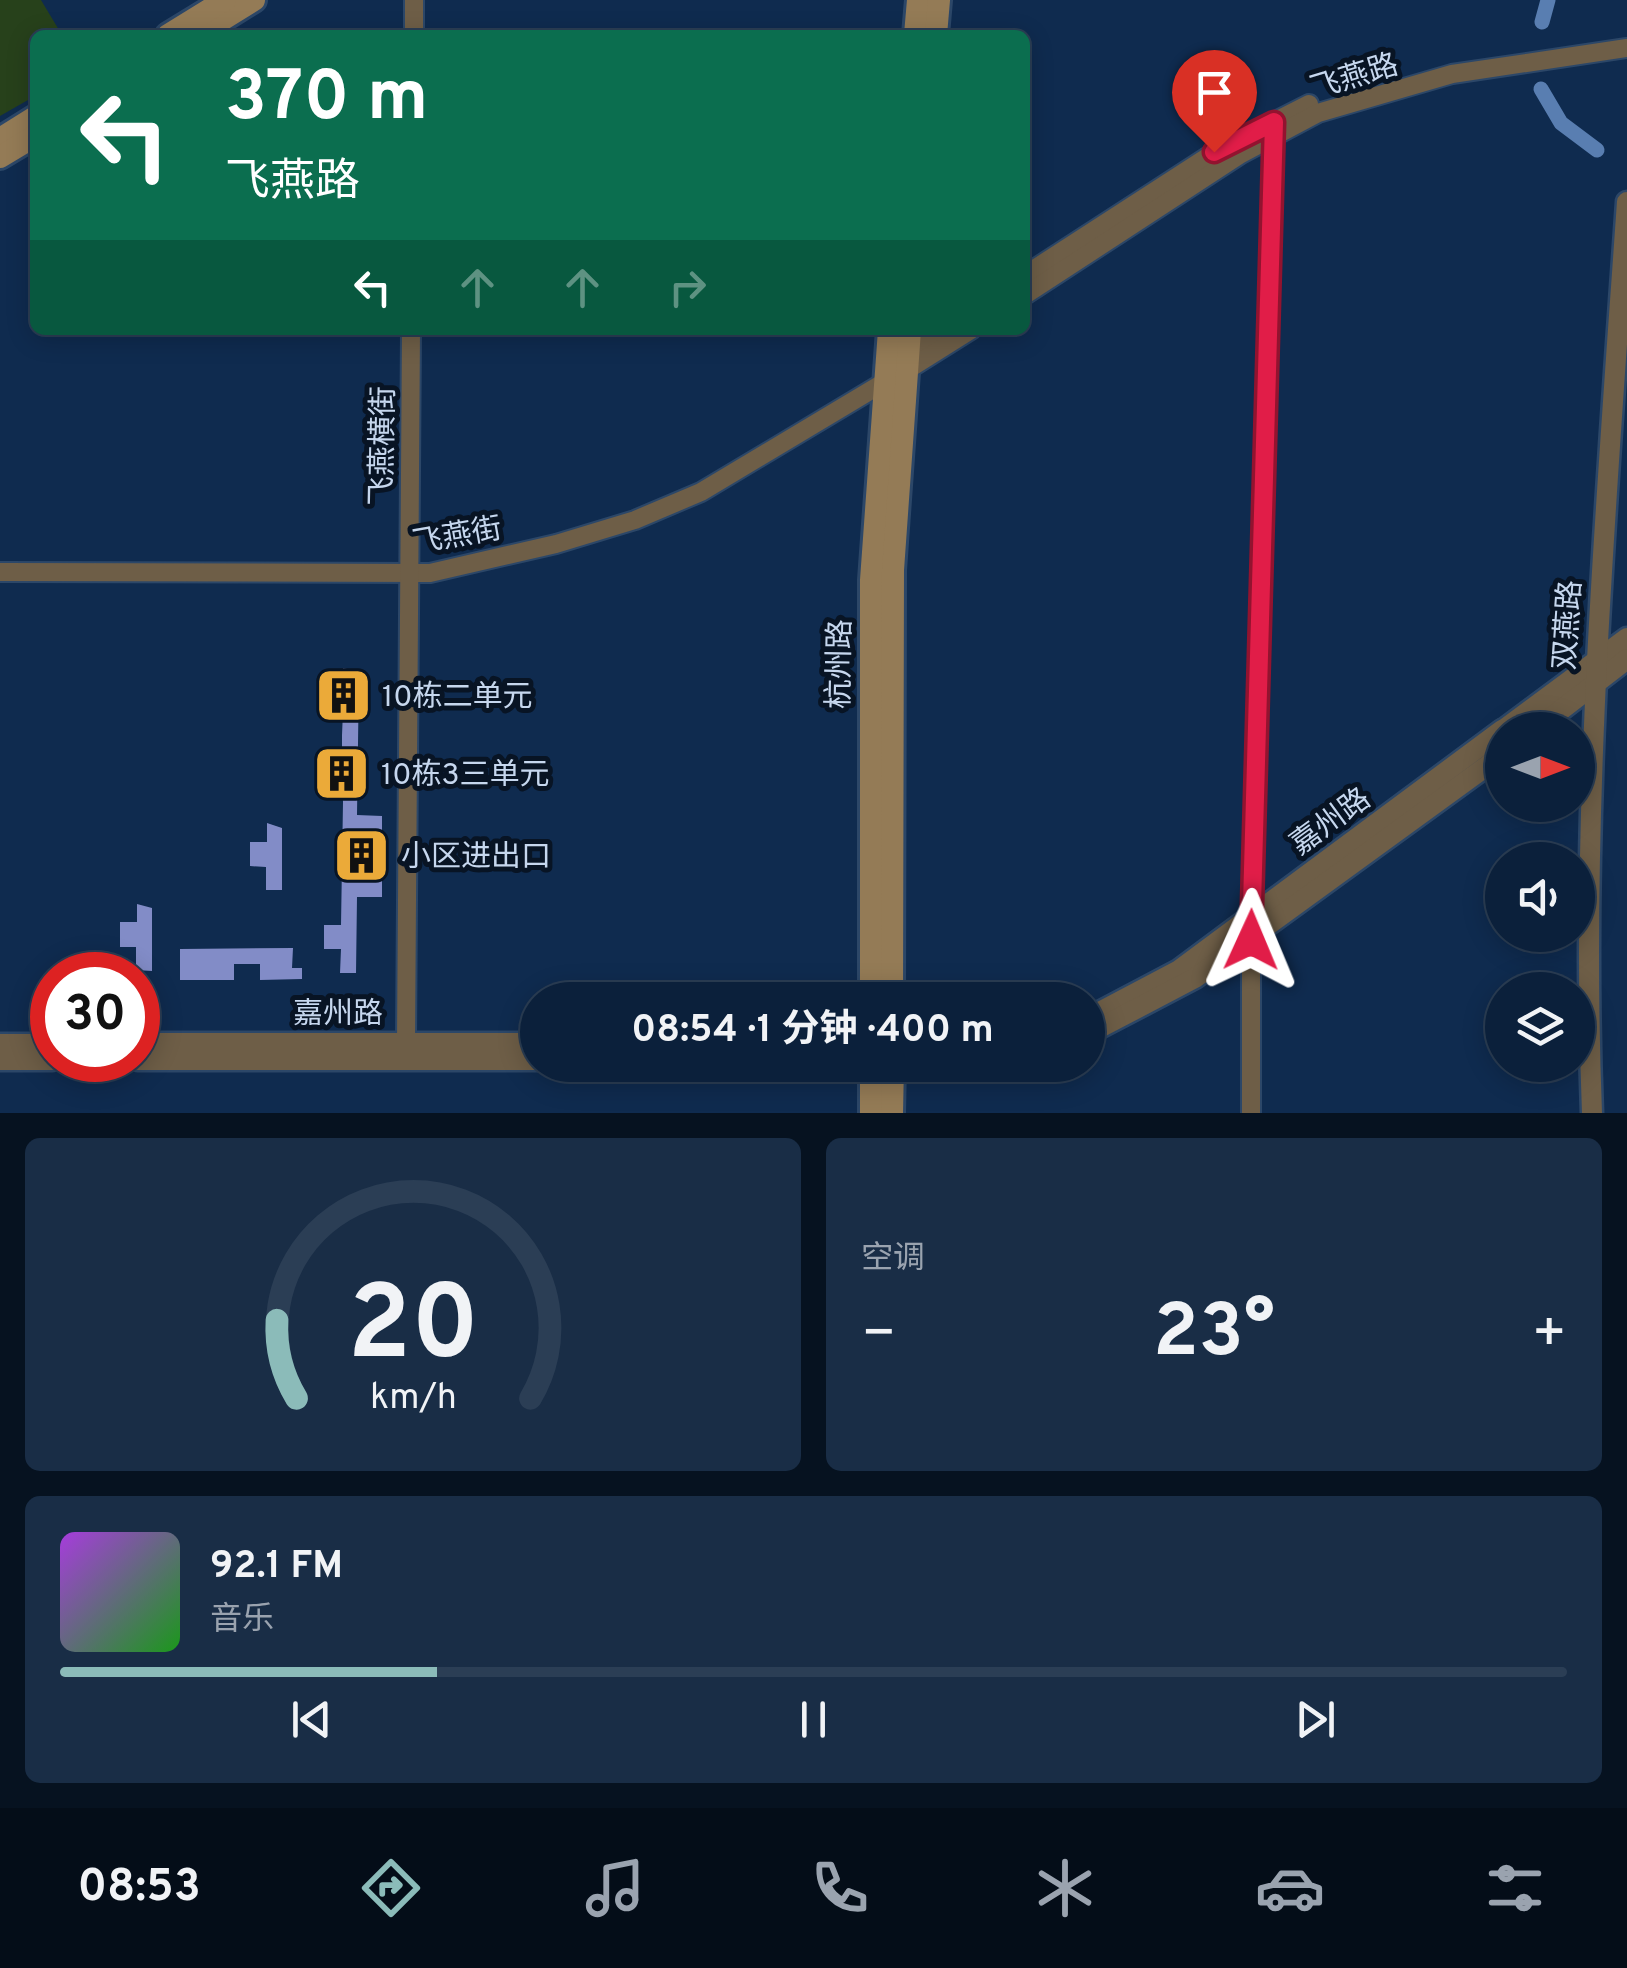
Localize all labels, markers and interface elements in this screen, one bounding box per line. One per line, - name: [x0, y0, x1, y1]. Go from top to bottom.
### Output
- street label: 飞燕路: [1306, 48, 1403, 109]
- pin: [1172, 50, 1257, 153]
- text: 370 m: [225, 56, 428, 145]
- icon: arrive: [1187, 65, 1242, 120]
- icon: left: [60, 70, 190, 200]
- text: 飞燕路: [225, 155, 360, 212]
- icon: left: [345, 260, 400, 315]
- icon: ahead: [450, 260, 505, 315]
- icon: ahead: [555, 260, 610, 315]
- icon: right: [660, 260, 715, 315]
- street label: 飞燕横街: [365, 386, 404, 506]
- street label: 飞燕街: [410, 511, 505, 563]
- street label: 双燕路: [1548, 579, 1591, 671]
- street label: 杭州路: [822, 619, 861, 709]
- building icon: 10栋二单元: [313, 666, 373, 726]
- place label: 10栋二单元: [382, 680, 532, 717]
- north arrow: [1485, 712, 1595, 822]
- map controls: [1485, 712, 1595, 1082]
- building icon: 10栋3三单元: [312, 744, 372, 804]
- place label: 10栋3三单元: [381, 758, 550, 795]
- street label: 嘉州路: [1284, 782, 1379, 864]
- building icon: 小区进出口: [332, 826, 392, 886]
- place label: 小区进出口: [401, 840, 551, 877]
- button: sound: [1485, 842, 1595, 952]
- position arrow: [1199, 888, 1303, 992]
- speed limit sign: 30: [30, 952, 160, 1082]
- button: layers: [1485, 972, 1595, 1082]
- street label: 嘉州路: [293, 997, 383, 1034]
- text: 08:54 · 1 分钟 · 400 m: [631, 1007, 994, 1056]
- text: 空调: [861, 1240, 925, 1280]
- text: 20: [347, 1264, 479, 1396]
- text: 23°: [1153, 1288, 1275, 1383]
- text: −: [861, 1301, 896, 1371]
- text: +: [1532, 1301, 1567, 1371]
- text: km/h: [370, 1376, 456, 1422]
- text: 92.1 FM: [210, 1543, 343, 1592]
- text: 音乐: [210, 1601, 274, 1641]
- icon: previous: [284, 1692, 339, 1747]
- icon: pause: [786, 1692, 841, 1747]
- icon: next: [1288, 1692, 1343, 1747]
- icon: directions: [356, 1853, 426, 1923]
- icon: music: [580, 1853, 650, 1923]
- icon: phone: [805, 1853, 875, 1923]
- icon: climate: [1030, 1853, 1100, 1923]
- icon: car: [1255, 1853, 1325, 1923]
- icon: filters: [1480, 1853, 1550, 1923]
- text: 08:53: [77, 1860, 201, 1917]

